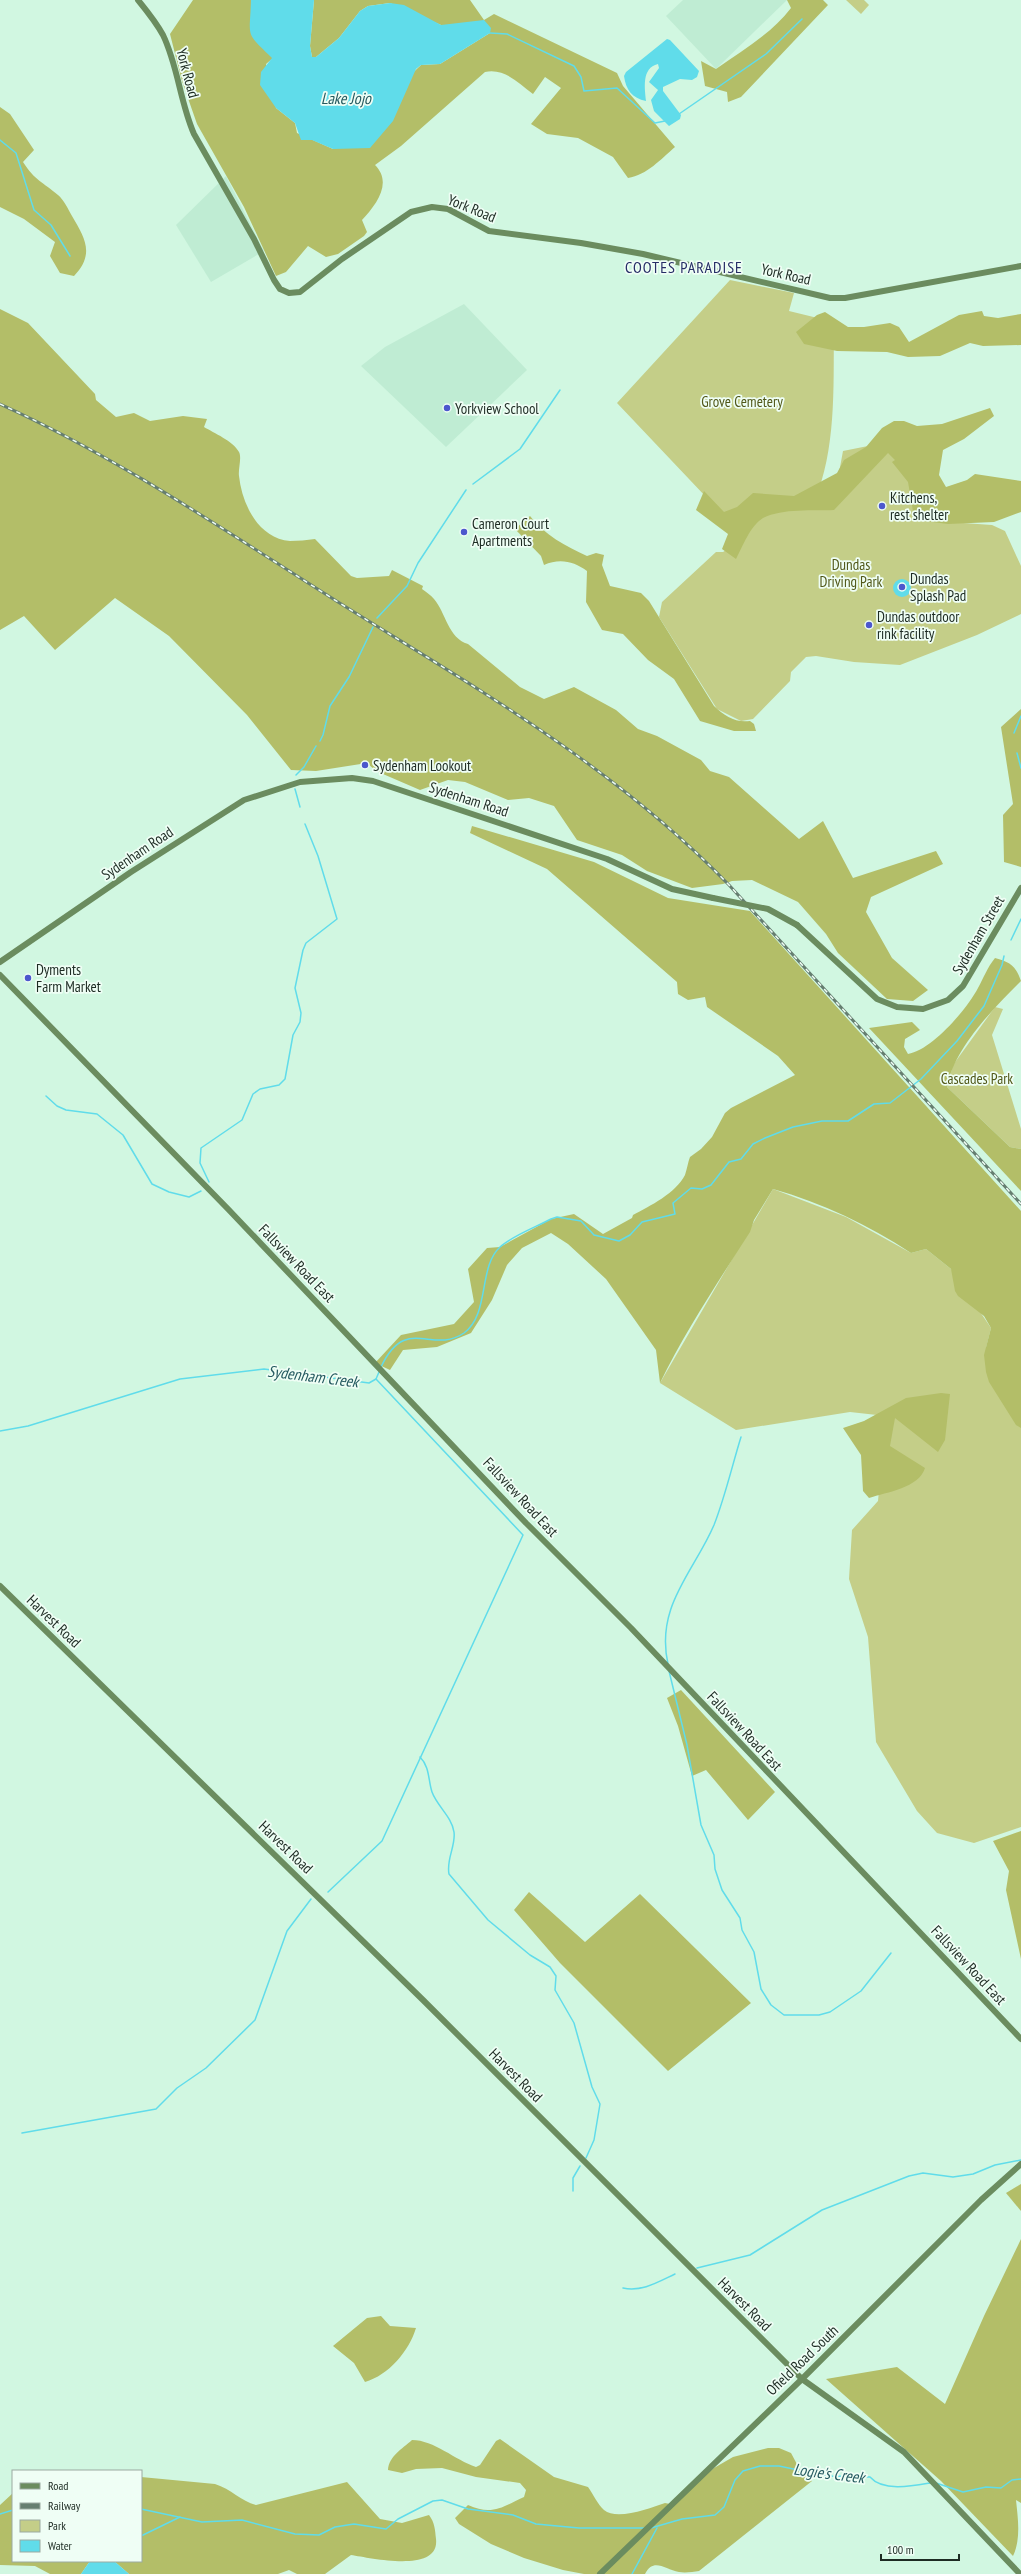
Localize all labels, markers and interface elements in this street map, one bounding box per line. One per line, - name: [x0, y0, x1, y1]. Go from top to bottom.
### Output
- street label: York Road: [172, 46, 204, 100]
- water label: Lake Jojo: [321, 88, 372, 108]
- street label: York Road: [445, 190, 499, 226]
- district label: COOTES PARADISE: [625, 257, 743, 277]
- street label: York Road: [759, 259, 813, 289]
- park label: Grove Cemetery: [701, 392, 783, 411]
- place label: Yorkview School: [455, 399, 539, 418]
- marker: Yorkview School: [442, 403, 452, 413]
- place label: Kitchens, rest shelter: [890, 488, 949, 524]
- marker: Kitchens, rest shelter: [877, 501, 887, 511]
- place label: Cameron Court Apartments: [472, 514, 549, 550]
- marker: Cameron Court Apartments: [459, 527, 469, 537]
- park label: Dundas Driving Park: [820, 555, 883, 591]
- place label: Dundas Splash Pad: [910, 569, 966, 605]
- marker: Dundas Splash Pad: [897, 582, 907, 592]
- place label: Dundas outdoor rink facility: [877, 607, 960, 643]
- marker: Dundas outdoor rink facility: [864, 620, 874, 630]
- place label: Sydenham Lookout: [373, 756, 471, 775]
- marker: Sydenham Lookout: [360, 760, 370, 770]
- street label: Sydenham Road: [427, 777, 511, 821]
- street label: Sydenham Road: [97, 822, 177, 884]
- street label: Sydenham Street: [948, 892, 1008, 978]
- place label: Dyments Farm Market: [36, 960, 101, 996]
- marker: Dyments Farm Market: [23, 973, 33, 983]
- park label: Cascades Park: [941, 1069, 1013, 1088]
- street label: Fallsview Road East: [255, 1220, 339, 1306]
- water label: Sydenham Creek: [266, 1360, 361, 1392]
- street label: Fallsview Road East: [479, 1453, 563, 1541]
- street label: Harvest Road: [23, 1590, 85, 1652]
- street label: Fallsview Road East: [703, 1687, 787, 1775]
- street label: Harvest Road: [255, 1816, 317, 1878]
- street label: Fallsview Road East: [927, 1921, 1011, 2009]
- street label: Harvest Road: [485, 2044, 547, 2106]
- street label: Harvest Road: [714, 2273, 776, 2335]
- street label: Ofield Road South: [762, 2321, 842, 2399]
- water label: Logie's Creek: [792, 2459, 867, 2487]
- legend: [12, 2470, 142, 2562]
- text: Road: [48, 2478, 68, 2493]
- text: Railway: [48, 2498, 81, 2513]
- text: Park: [48, 2518, 66, 2533]
- scale bar: [881, 2536, 959, 2562]
- text: Water: [48, 2538, 73, 2553]
- text: 100 m: [887, 2542, 914, 2557]

